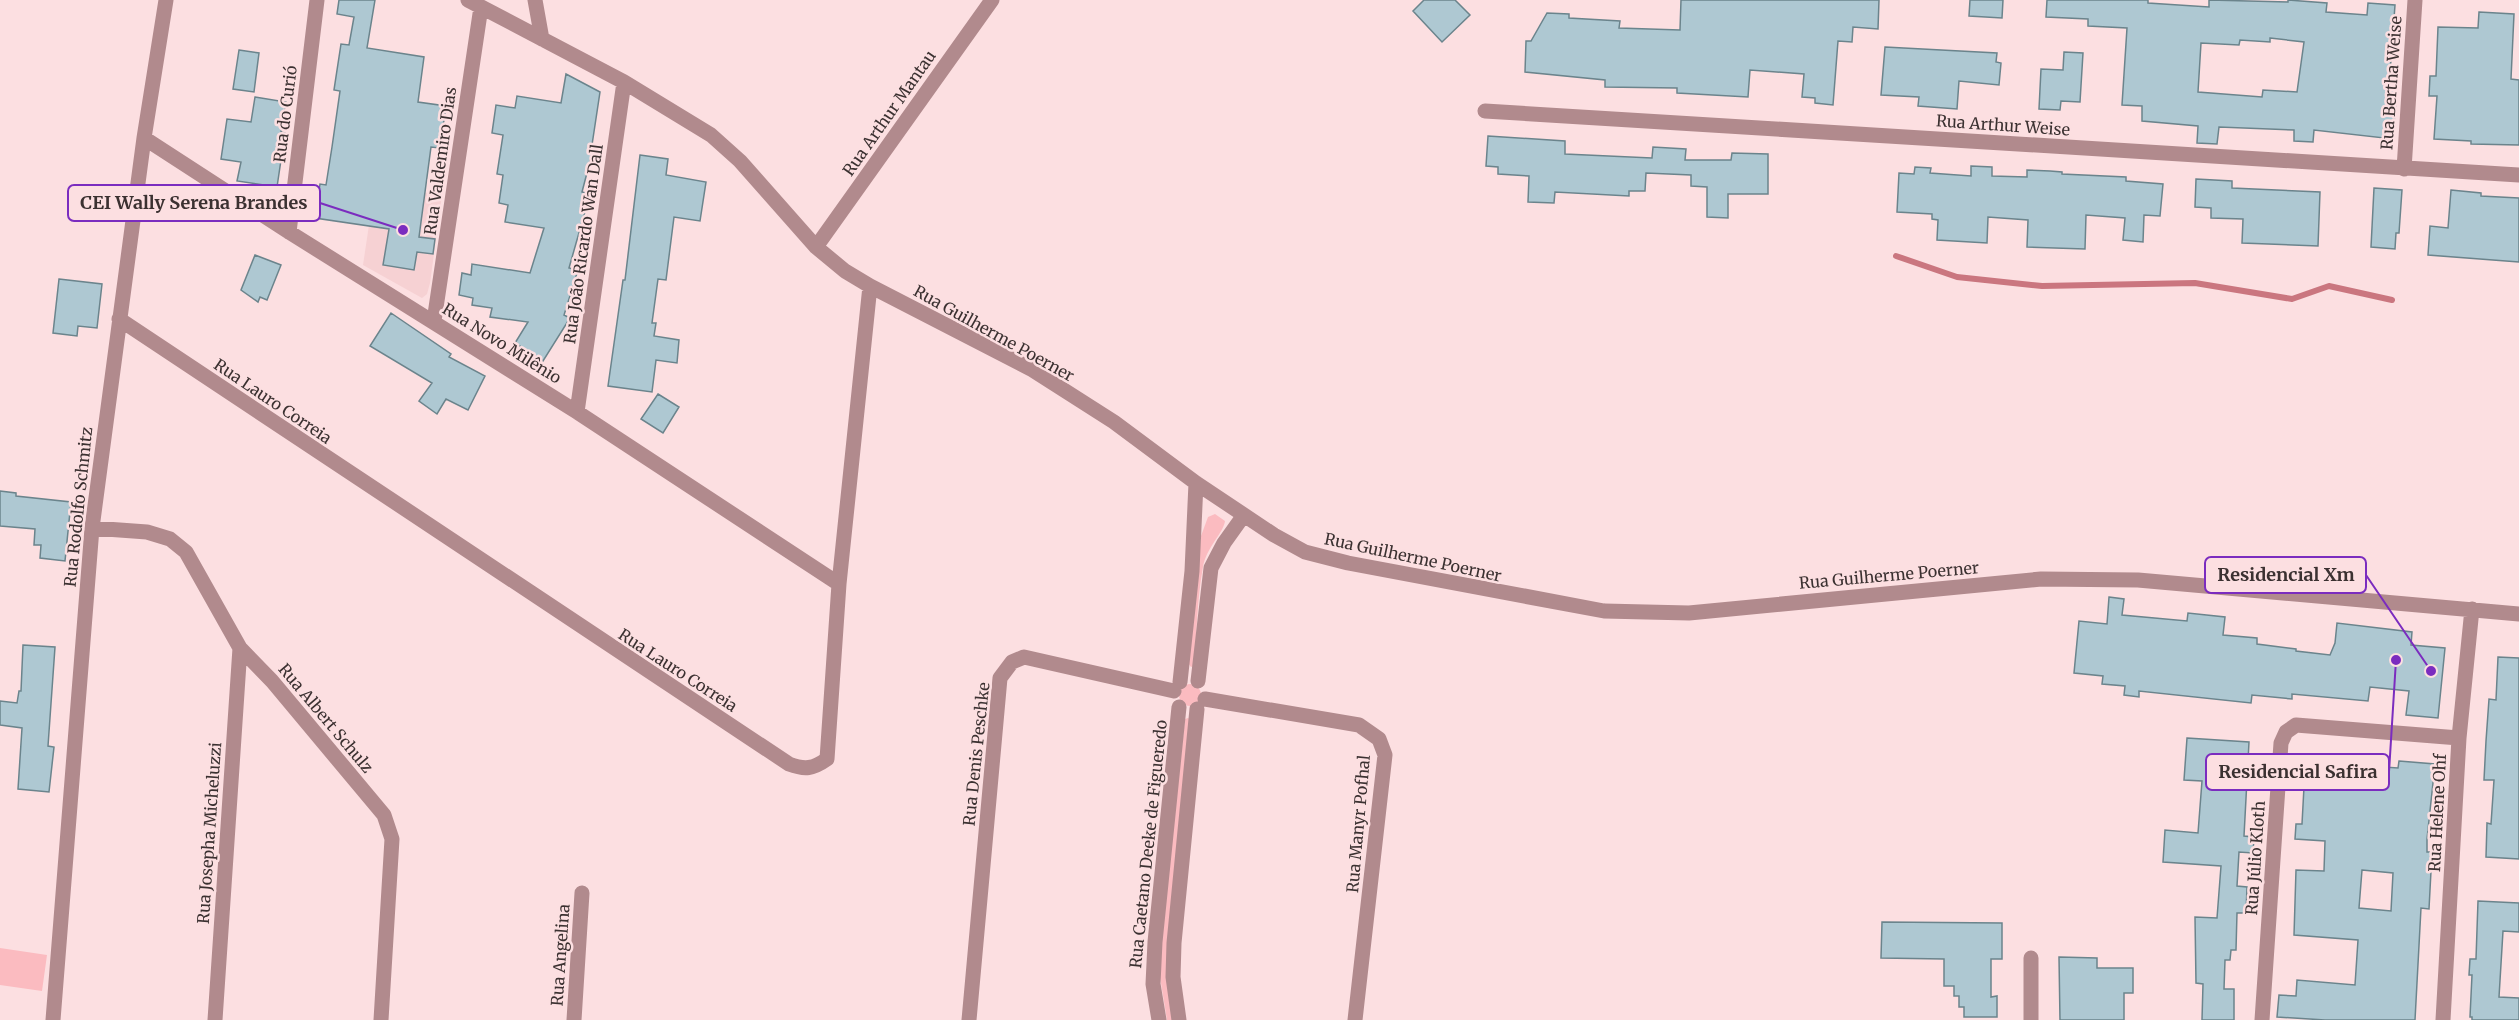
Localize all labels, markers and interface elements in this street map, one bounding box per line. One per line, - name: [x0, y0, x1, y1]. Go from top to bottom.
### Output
- street label: Rua Bertha Weise: [2376, 15, 2406, 151]
- street label: Rua Arthur Mantau: [838, 46, 940, 180]
- street label: Rua do Curió: [269, 64, 301, 164]
- street label: Rua Valdemiro Dias: [420, 85, 460, 236]
- street label: Rua Arthur Weise: [1935, 110, 2071, 140]
- street label: Rua João Ricardo Wan Dall: [559, 143, 607, 345]
- callout: CEI Wally Serena Brandes: [68, 185, 320, 221]
- text: CEI Wally Serena Brandes: [80, 191, 308, 214]
- street label: Rua Guilherme Poerner: [910, 280, 1078, 386]
- street label: Rua Novo Milênio: [439, 298, 565, 388]
- street label: Rua Lauro Correia: [210, 354, 336, 448]
- street label: Rua Rodolfo Schmitz: [60, 426, 96, 588]
- street label: Rua Guilherme Poerner: [1323, 528, 1503, 586]
- street label: Rua Guilherme Poerner: [1798, 557, 1980, 593]
- callout: Residencial Xm: [2205, 557, 2366, 593]
- text: Residencial Xm: [2217, 563, 2355, 586]
- street label: Rua Lauro Correia: [615, 624, 741, 716]
- street label: Rua Albert Schulz: [274, 659, 378, 777]
- street label: Rua Denis Peschke: [959, 681, 993, 827]
- street label: Rua Caetano Deeke de Figueredo: [1125, 719, 1171, 969]
- street label: Rua Josepha Micheluzzi: [193, 742, 225, 924]
- street label: Rua Helene Ohf: [2424, 753, 2450, 873]
- street label: Rua Manyr Pofhal: [1342, 754, 1374, 894]
- callout: Residencial Safira: [2206, 754, 2389, 790]
- text: Residencial Safira: [2218, 760, 2378, 783]
- street label: Rua Júlio Kloth: [2241, 800, 2269, 916]
- street label: Rua Angelina: [546, 903, 574, 1007]

